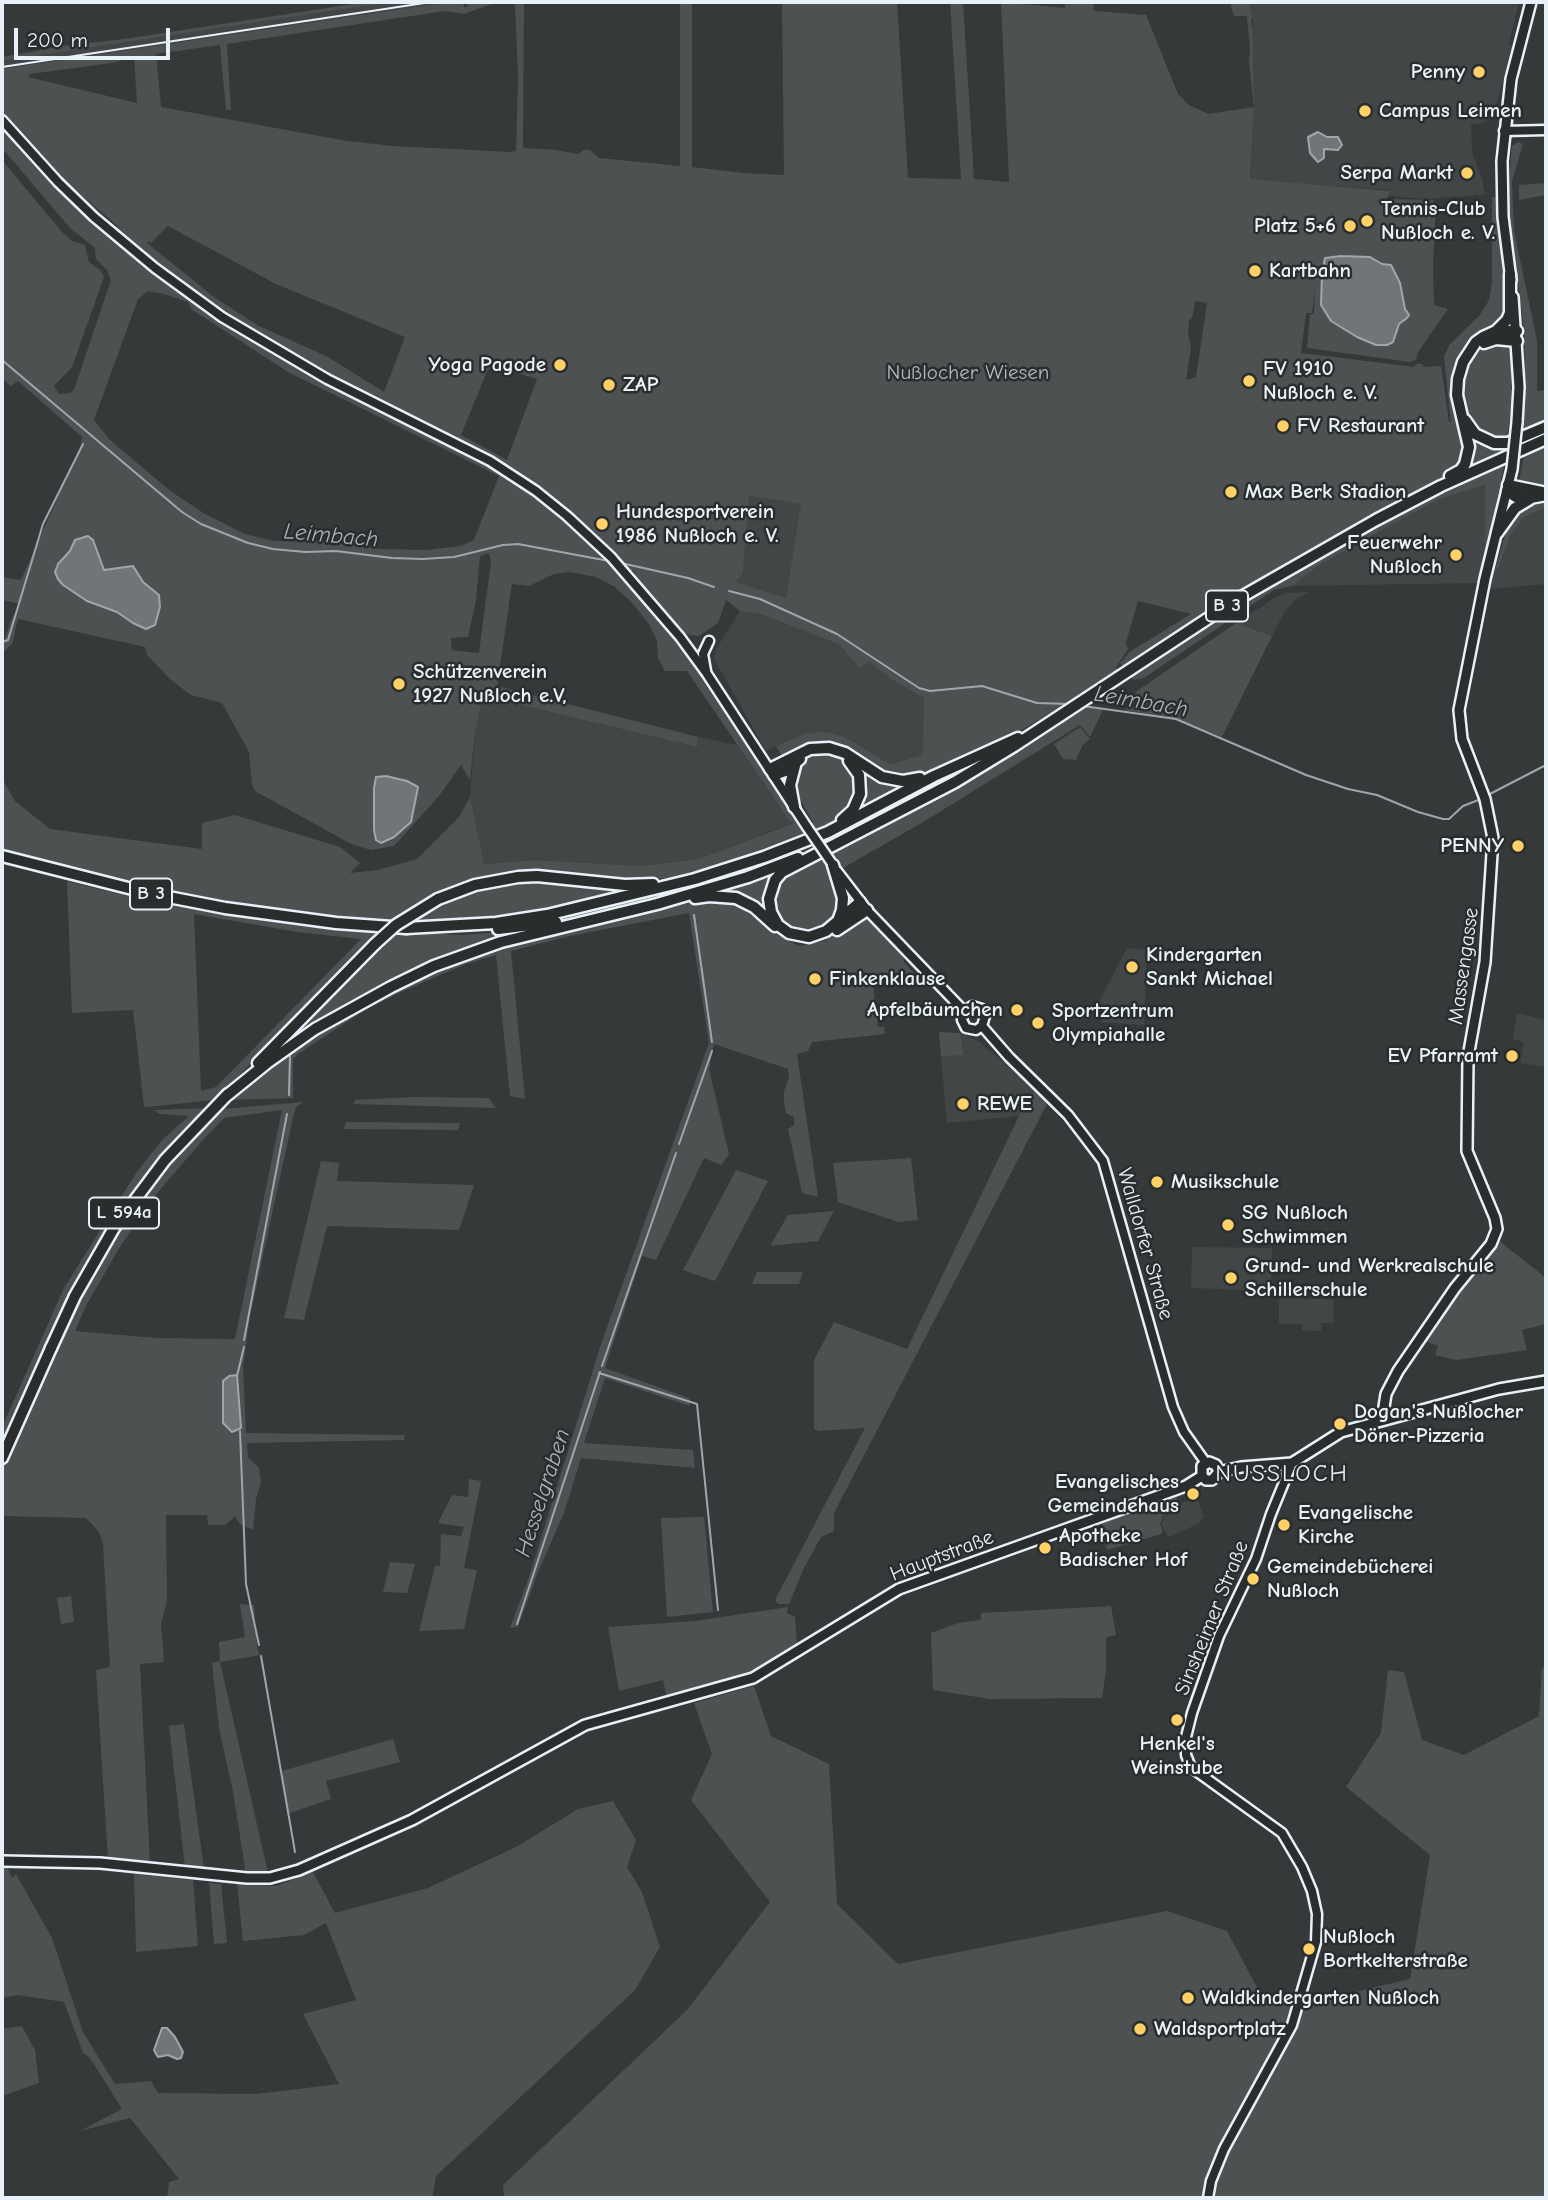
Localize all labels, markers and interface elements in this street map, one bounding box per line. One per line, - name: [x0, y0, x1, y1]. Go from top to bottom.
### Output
- scale bar: [18, 14, 173, 58]
- text: 200 m: [27, 28, 88, 52]
- place label: Penny: [1411, 59, 1465, 85]
- marker: Penny: [1471, 64, 1487, 80]
- place label: Campus Leimen: [1379, 98, 1522, 124]
- marker: Campus Leimen: [1357, 103, 1373, 119]
- place label: Serpa Markt: [1341, 160, 1453, 186]
- marker: Serpa Markt: [1459, 165, 1475, 181]
- place label: Tennis-Club Nußloch e. V.: [1381, 196, 1495, 246]
- place label: Platz 5+6: [1254, 213, 1336, 239]
- marker: Tennis-Club Nußloch e. V.: [1359, 213, 1375, 229]
- marker: Platz 5+6: [1342, 218, 1358, 234]
- place label: Kartbahn: [1269, 258, 1351, 284]
- marker: Kartbahn: [1247, 263, 1263, 279]
- place label: Yoga Pagode: [429, 352, 546, 378]
- place label: FV 1910 Nußloch e. V.: [1263, 356, 1377, 406]
- marker: Yoga Pagode: [552, 357, 568, 373]
- park label: Nußlocher Wiesen: [887, 360, 1049, 386]
- place label: ZAP: [623, 372, 658, 398]
- marker: FV 1910 Nußloch e. V.: [1241, 373, 1257, 389]
- marker: ZAP: [601, 377, 617, 393]
- place label: FV Restaurant: [1297, 413, 1424, 439]
- marker: FV Restaurant: [1275, 418, 1291, 434]
- place label: Max Berk Stadion: [1245, 479, 1407, 505]
- marker: Max Berk Stadion: [1223, 484, 1239, 500]
- place label: Hundesportverein 1986 Nußloch e. V.: [616, 499, 779, 549]
- marker: Hundesportverein 1986 Nußloch e. V.: [594, 516, 610, 532]
- water label: Leimbach: [283, 518, 379, 554]
- place label: Feuerwehr Nußloch: [1347, 530, 1442, 580]
- marker: Feuerwehr Nußloch: [1448, 547, 1464, 563]
- road number: B 3: [1206, 590, 1248, 622]
- place label: Schützenverein 1927 Nußloch e.V,: [413, 659, 567, 709]
- marker: Schützenverein 1927 Nußloch e.V,: [391, 676, 407, 692]
- water label: Leimbach: [1092, 680, 1190, 724]
- place label: PENNY: [1440, 833, 1504, 859]
- marker: PENNY: [1510, 838, 1526, 854]
- road number: B 3: [130, 878, 172, 909]
- street label: Massengasse: [1443, 906, 1485, 1026]
- place label: Kindergarten Sankt Michael: [1146, 942, 1273, 992]
- marker: Kindergarten Sankt Michael: [1124, 959, 1140, 975]
- place label: Finkenklause: [829, 966, 945, 992]
- marker: Finkenklause: [807, 971, 823, 987]
- place label: Apfelbäumchen: [867, 997, 1003, 1023]
- place label: Sportzentrum Olympiahalle: [1052, 998, 1174, 1048]
- marker: Apfelbäumchen: [1009, 1002, 1025, 1018]
- marker: Sportzentrum Olympiahalle: [1030, 1015, 1046, 1031]
- place label: EV Pfarramt: [1388, 1043, 1498, 1069]
- marker: EV Pfarramt: [1504, 1048, 1520, 1064]
- place label: REWE: [977, 1091, 1032, 1117]
- marker: REWE: [955, 1096, 971, 1112]
- street label: Walldorfer Straße: [1111, 1165, 1179, 1323]
- place label: Musikschule: [1171, 1169, 1279, 1195]
- marker: Musikschule: [1149, 1174, 1165, 1190]
- road number: L 594a: [89, 1198, 159, 1228]
- place label: SG Nußloch Schwimmen: [1242, 1200, 1348, 1250]
- marker: SG Nußloch Schwimmen: [1220, 1217, 1236, 1233]
- place label: Grund- und Werkrealschule Schillerschule: [1245, 1253, 1494, 1303]
- marker: Grund- und Werkrealschule Schillerschule: [1223, 1270, 1239, 1286]
- place label: Dogan's Nußlocher Döner-Pizzeria: [1354, 1399, 1523, 1449]
- marker: Dogan's Nußlocher Döner-Pizzeria: [1332, 1416, 1348, 1432]
- water label: Hesselgraben: [509, 1426, 577, 1560]
- district label: NUSSLOCH: [1216, 1460, 1348, 1488]
- place label: Evangelisches Gemeindehaus: [1047, 1469, 1179, 1519]
- marker: Evangelisches Gemeindehaus: [1185, 1486, 1201, 1502]
- place label: Evangelische Kirche: [1298, 1500, 1413, 1550]
- marker: Evangelische Kirche: [1276, 1517, 1292, 1533]
- place label: Apotheke Badischer Hof: [1059, 1523, 1187, 1573]
- street label: Hauptstraße: [887, 1525, 997, 1587]
- street label: Sinsheimer Straße: [1170, 1537, 1254, 1699]
- marker: Apotheke Badischer Hof: [1037, 1540, 1053, 1556]
- place label: Gemeindebücherei Nußloch: [1267, 1554, 1433, 1604]
- marker: Gemeindebücherei Nußloch: [1245, 1571, 1261, 1587]
- marker: Henkel's Weinstube: [1169, 1712, 1185, 1728]
- place label: Henkel's Weinstube: [1131, 1731, 1223, 1781]
- place label: Nußloch Bortkelterstraße: [1323, 1924, 1468, 1974]
- marker: Nußloch Bortkelterstraße: [1301, 1941, 1317, 1957]
- place label: Waldkindergarten Nußloch: [1202, 1985, 1440, 2011]
- marker: Waldkindergarten Nußloch: [1180, 1990, 1196, 2006]
- place label: Waldsportplatz: [1154, 2016, 1286, 2042]
- marker: Waldsportplatz: [1132, 2021, 1148, 2037]

